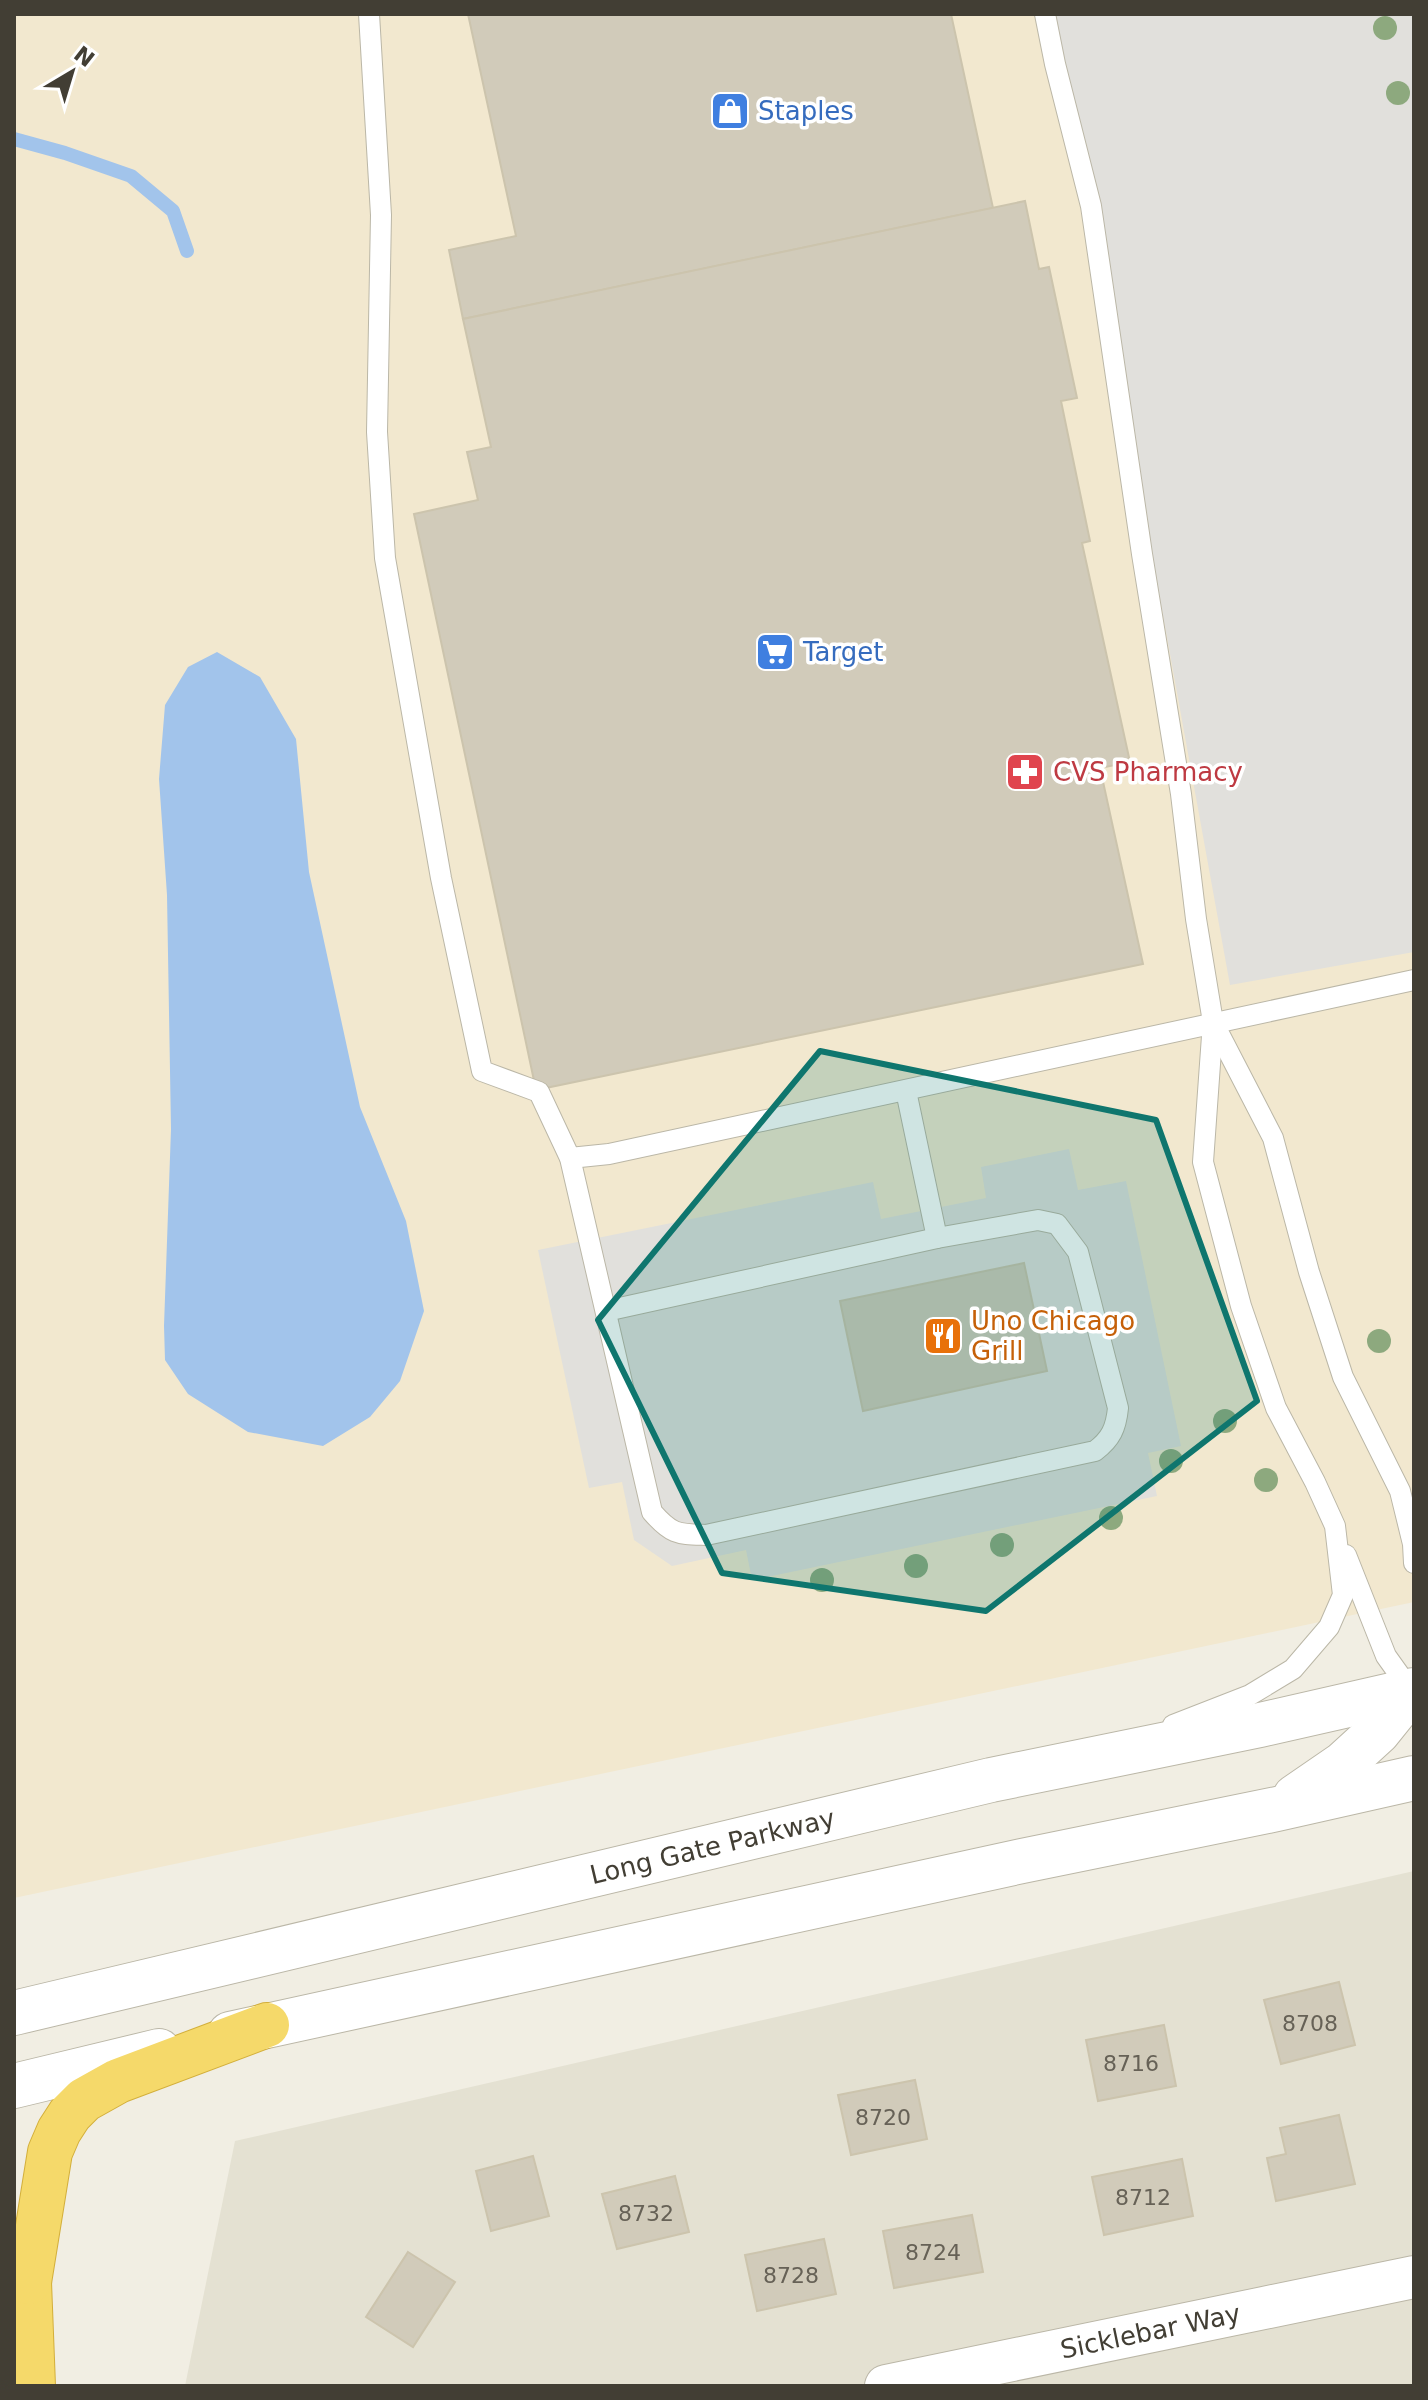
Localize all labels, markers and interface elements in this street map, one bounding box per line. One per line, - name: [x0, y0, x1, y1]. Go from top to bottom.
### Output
- north arrow: [32, 32, 112, 112]
- text: N: [69, 41, 99, 72]
- shop icon: Staples: [709, 90, 751, 132]
- place label: Staples: [758, 96, 854, 126]
- supermarket icon: Target: [754, 631, 796, 673]
- place label: Target: [802, 637, 883, 667]
- pharmacy icon: CVS Pharmacy: [1004, 751, 1046, 793]
- place label: CVS Pharmacy: [1053, 757, 1243, 787]
- place label: Uno Chicago Grill: [971, 1306, 1135, 1366]
- restaurant icon: Uno Chicago Grill: [922, 1315, 964, 1357]
- street label: Long Gate Parkway: [587, 1803, 838, 1890]
- house number: 8708: [1282, 2011, 1338, 2036]
- house number: 8716: [1103, 2051, 1159, 2076]
- house number: 8720: [855, 2105, 911, 2130]
- house number: 8712: [1115, 2185, 1171, 2210]
- house number: 8732: [618, 2201, 674, 2226]
- house number: 8724: [905, 2240, 961, 2265]
- house number: 8728: [763, 2263, 819, 2288]
- street label: Sicklebar Way: [1058, 2298, 1243, 2365]

